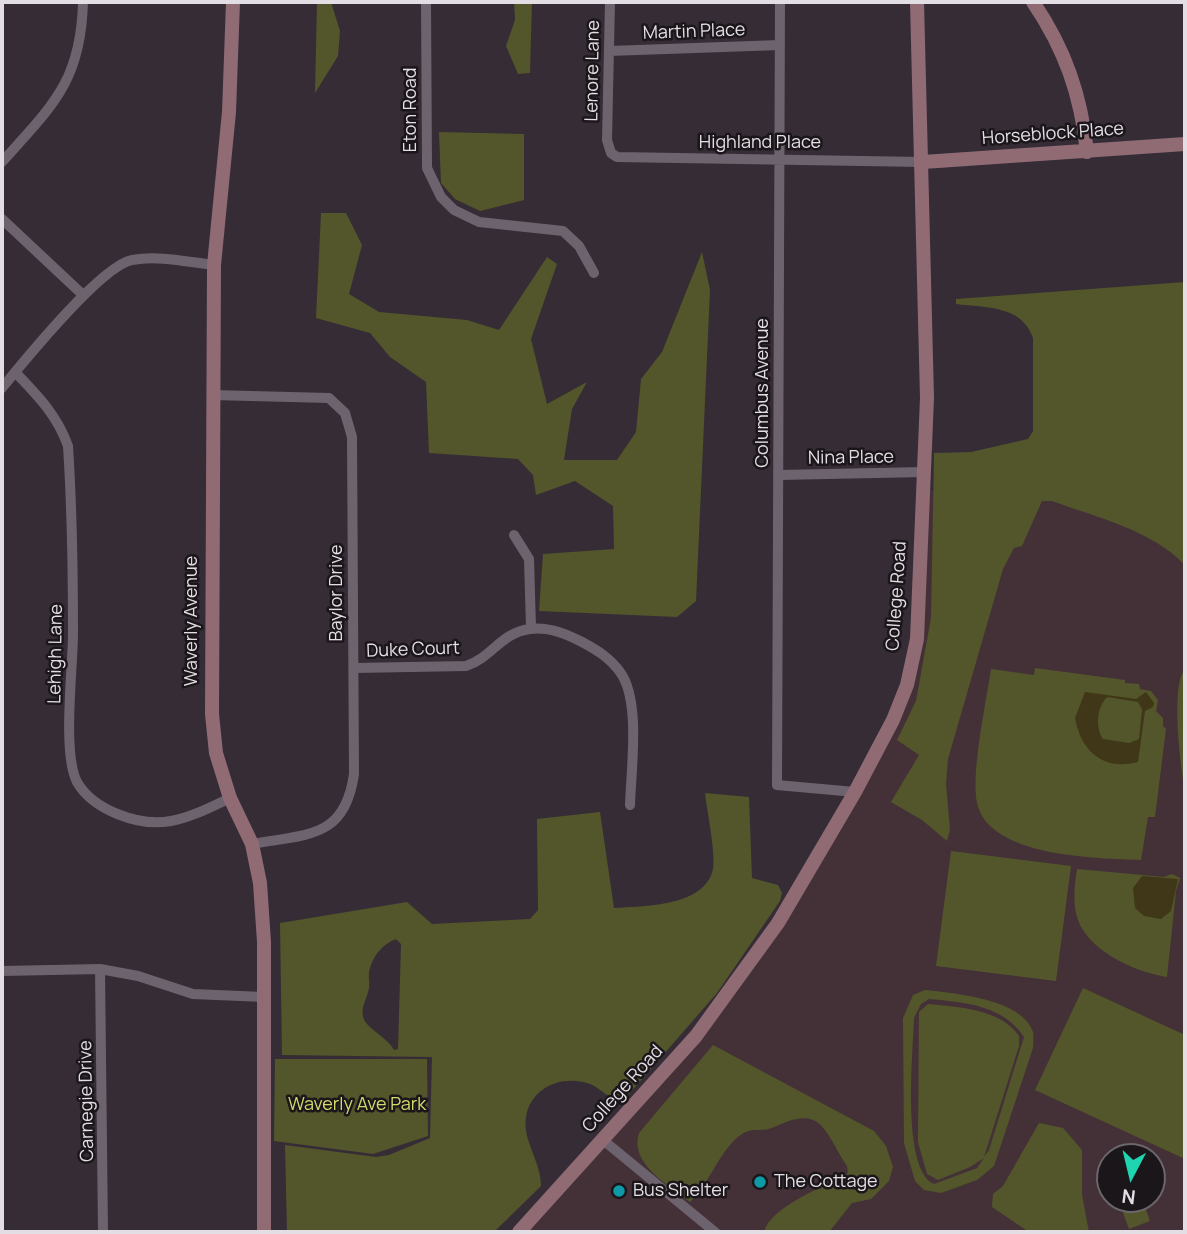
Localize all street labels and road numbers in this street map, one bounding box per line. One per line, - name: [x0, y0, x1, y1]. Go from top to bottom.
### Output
- street label: Martin Place: [642, 19, 746, 45]
- street label: Lenore Lane: [581, 20, 605, 122]
- street label: Eton Road: [400, 68, 422, 152]
- street label: Horseblock Place: [981, 118, 1125, 150]
- street label: Highland Place: [699, 132, 821, 154]
- street label: Columbus Avenue: [752, 318, 774, 468]
- street label: Nina Place: [808, 446, 894, 470]
- street label: College Road: [882, 540, 912, 652]
- street label: Baylor Drive: [326, 544, 348, 642]
- street label: Waverly Avenue: [181, 556, 203, 686]
- street label: Lehigh Lane: [44, 604, 68, 704]
- street label: Duke Court: [366, 638, 460, 662]
- street label: Carnegie Drive: [75, 1040, 99, 1162]
- street label: College Road: [578, 1041, 668, 1137]

